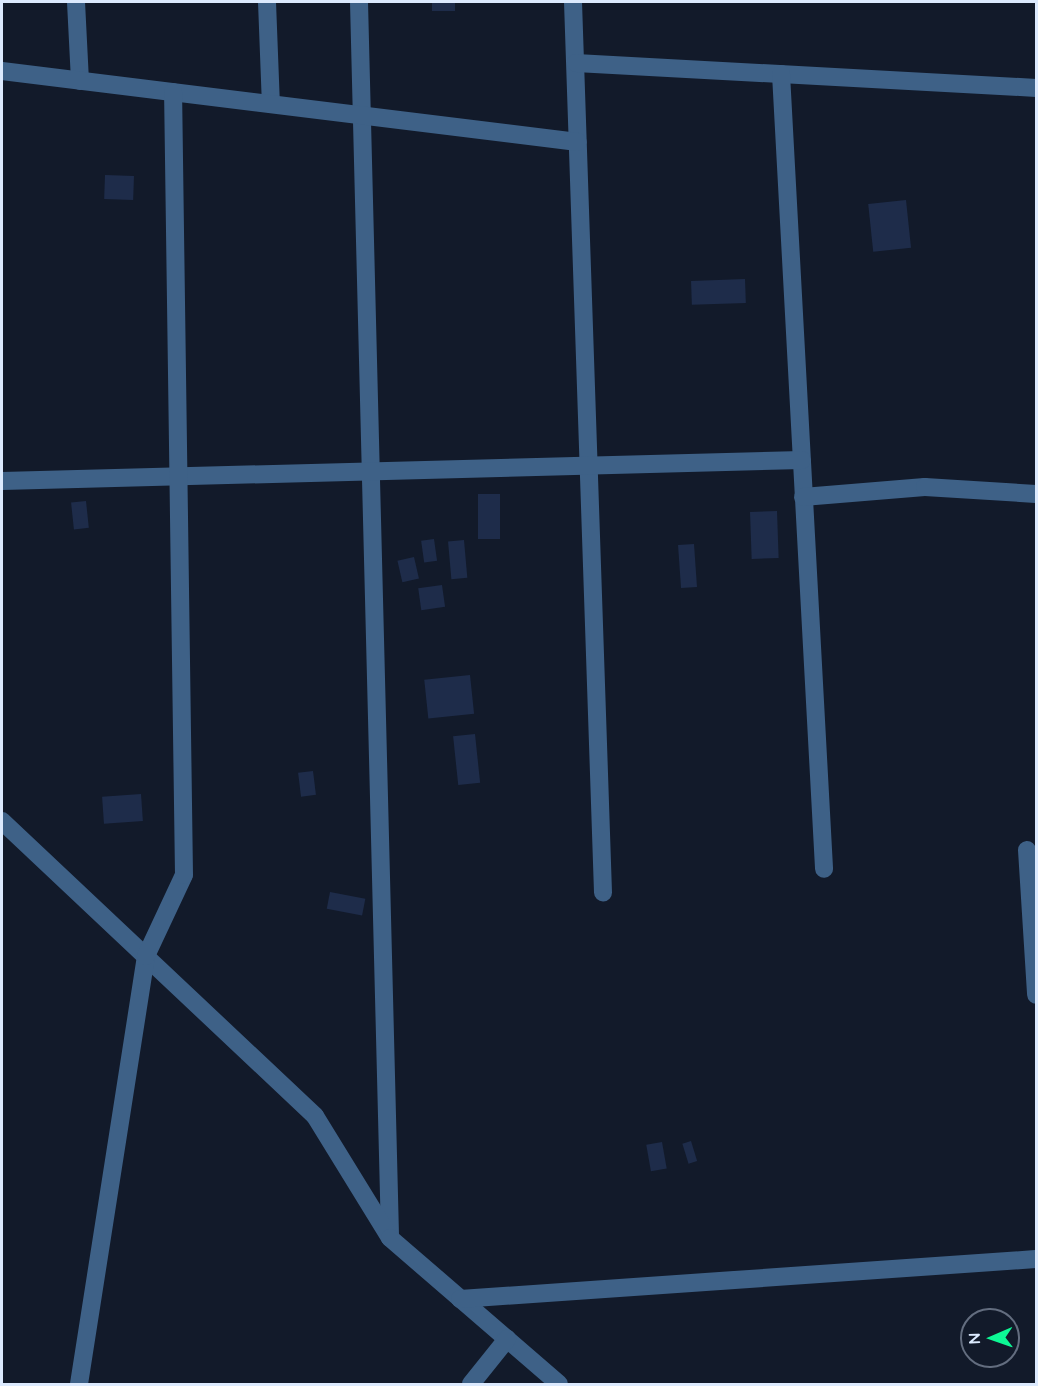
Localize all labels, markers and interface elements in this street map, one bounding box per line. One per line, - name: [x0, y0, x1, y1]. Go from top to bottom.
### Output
- north arrow: [960, 1308, 1020, 1368]
- text: N: [964, 1332, 984, 1345]

